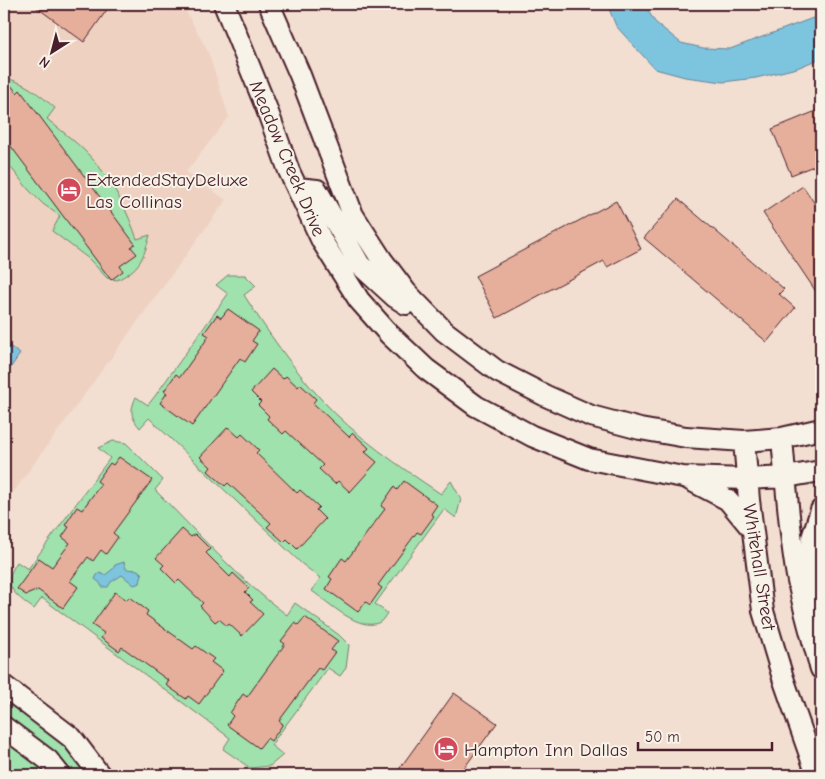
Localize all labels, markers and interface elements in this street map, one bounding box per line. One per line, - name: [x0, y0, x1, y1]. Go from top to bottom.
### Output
- north arrow: [28, 28, 78, 78]
- text: N: [36, 53, 53, 72]
- street label: Meadow Creek Drive: [244, 77, 330, 240]
- place label: ExtendedStayDeluxe Las Collinas: [86, 169, 248, 213]
- hotel icon: ExtendedStayDeluxe Las Collinas: [56, 177, 82, 203]
- street label: Whitehall Street: [738, 502, 780, 632]
- scale bar: [638, 719, 771, 751]
- text: 50 m: [645, 728, 680, 746]
- hotel icon: Hampton Inn Dallas: [433, 736, 459, 762]
- place label: Hampton Inn Dallas: [464, 739, 628, 761]

